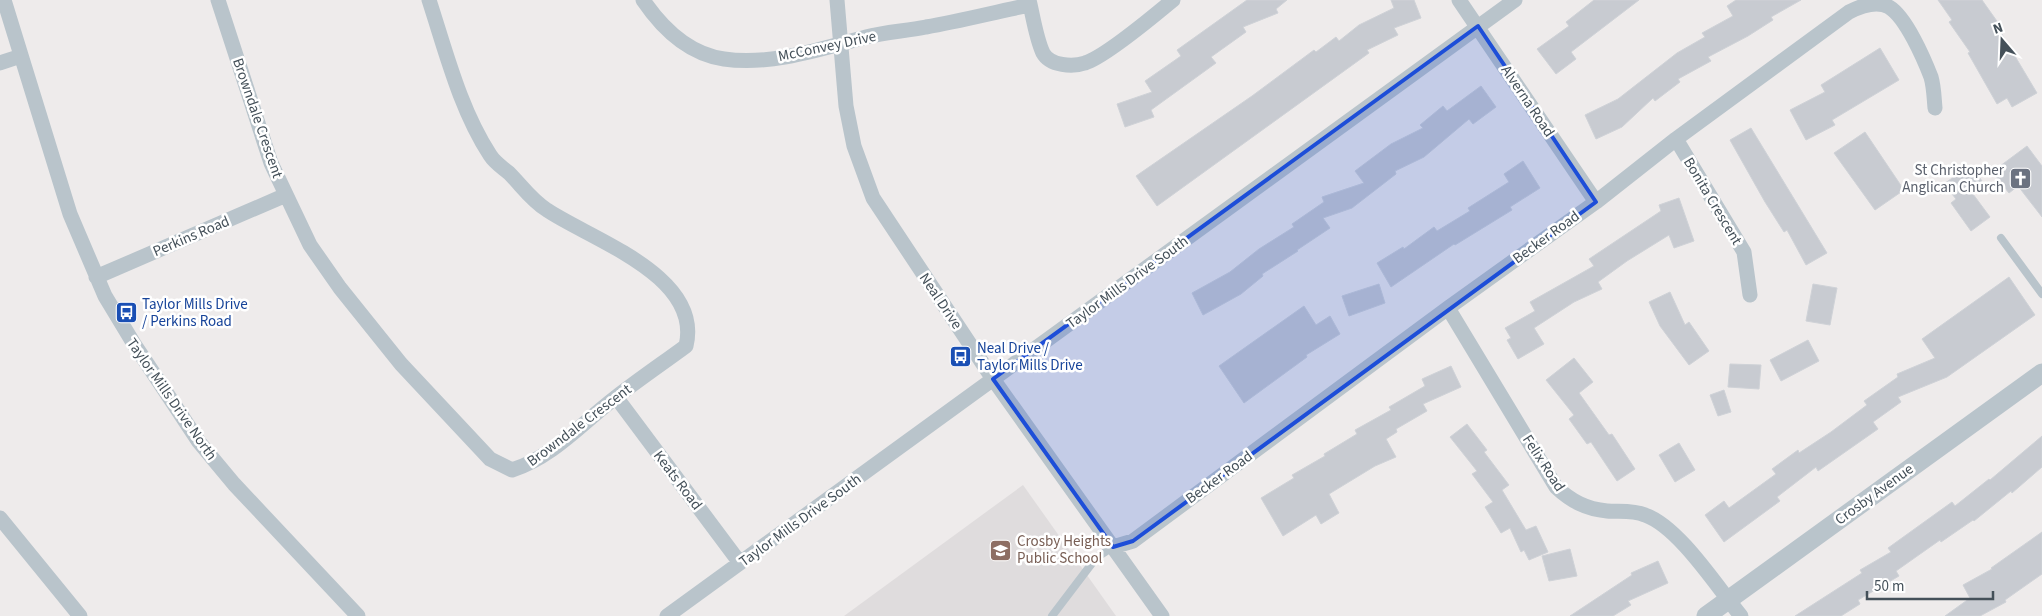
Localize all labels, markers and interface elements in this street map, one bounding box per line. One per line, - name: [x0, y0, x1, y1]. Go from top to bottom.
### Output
- north arrow: [1977, 15, 2027, 65]
- text: N: [1990, 18, 2006, 40]
- street label: McConvey Drive: [776, 26, 878, 67]
- street label: Browndale Crescent: [227, 55, 288, 181]
- street label: Alverna Road: [1496, 61, 1559, 141]
- street label: Bonita Crescent: [1678, 154, 1747, 249]
- place label: St Christopher Anglican Church: [1902, 160, 2005, 198]
- church icon: St Christopher Anglican Church: [2008, 167, 2032, 191]
- street label: Becker Road: [1509, 206, 1584, 269]
- street label: Perkins Road: [150, 211, 233, 262]
- street label: Taylor Mills Drive South: [1062, 231, 1193, 334]
- street label: Neal Drive: [914, 269, 967, 334]
- place label: Taylor Mills Drive / Perkins Road: [142, 294, 248, 332]
- bus stop icon: Taylor Mills Drive / Perkins Road: [114, 301, 138, 325]
- street label: Taylor Mills Drive North: [121, 334, 222, 465]
- place label: Neal Drive / Taylor Mills Drive: [977, 338, 1083, 376]
- bus stop icon: Neal Drive / Taylor Mills Drive: [949, 345, 973, 369]
- street label: Browndale Crescent: [523, 379, 636, 472]
- street label: Felix Road: [1517, 431, 1570, 496]
- street label: Keats Road: [648, 446, 707, 514]
- street label: Becker Road: [1182, 446, 1257, 509]
- street label: Crosby Avenue: [1831, 459, 1918, 530]
- street label: Taylor Mills Drive South: [735, 469, 866, 572]
- place label: Crosby Heights Public School: [1017, 531, 1111, 569]
- school or university icon: Crosby Heights Public School: [989, 538, 1013, 562]
- scale bar: [1867, 568, 1993, 600]
- text: 50 m: [1874, 576, 1904, 597]

